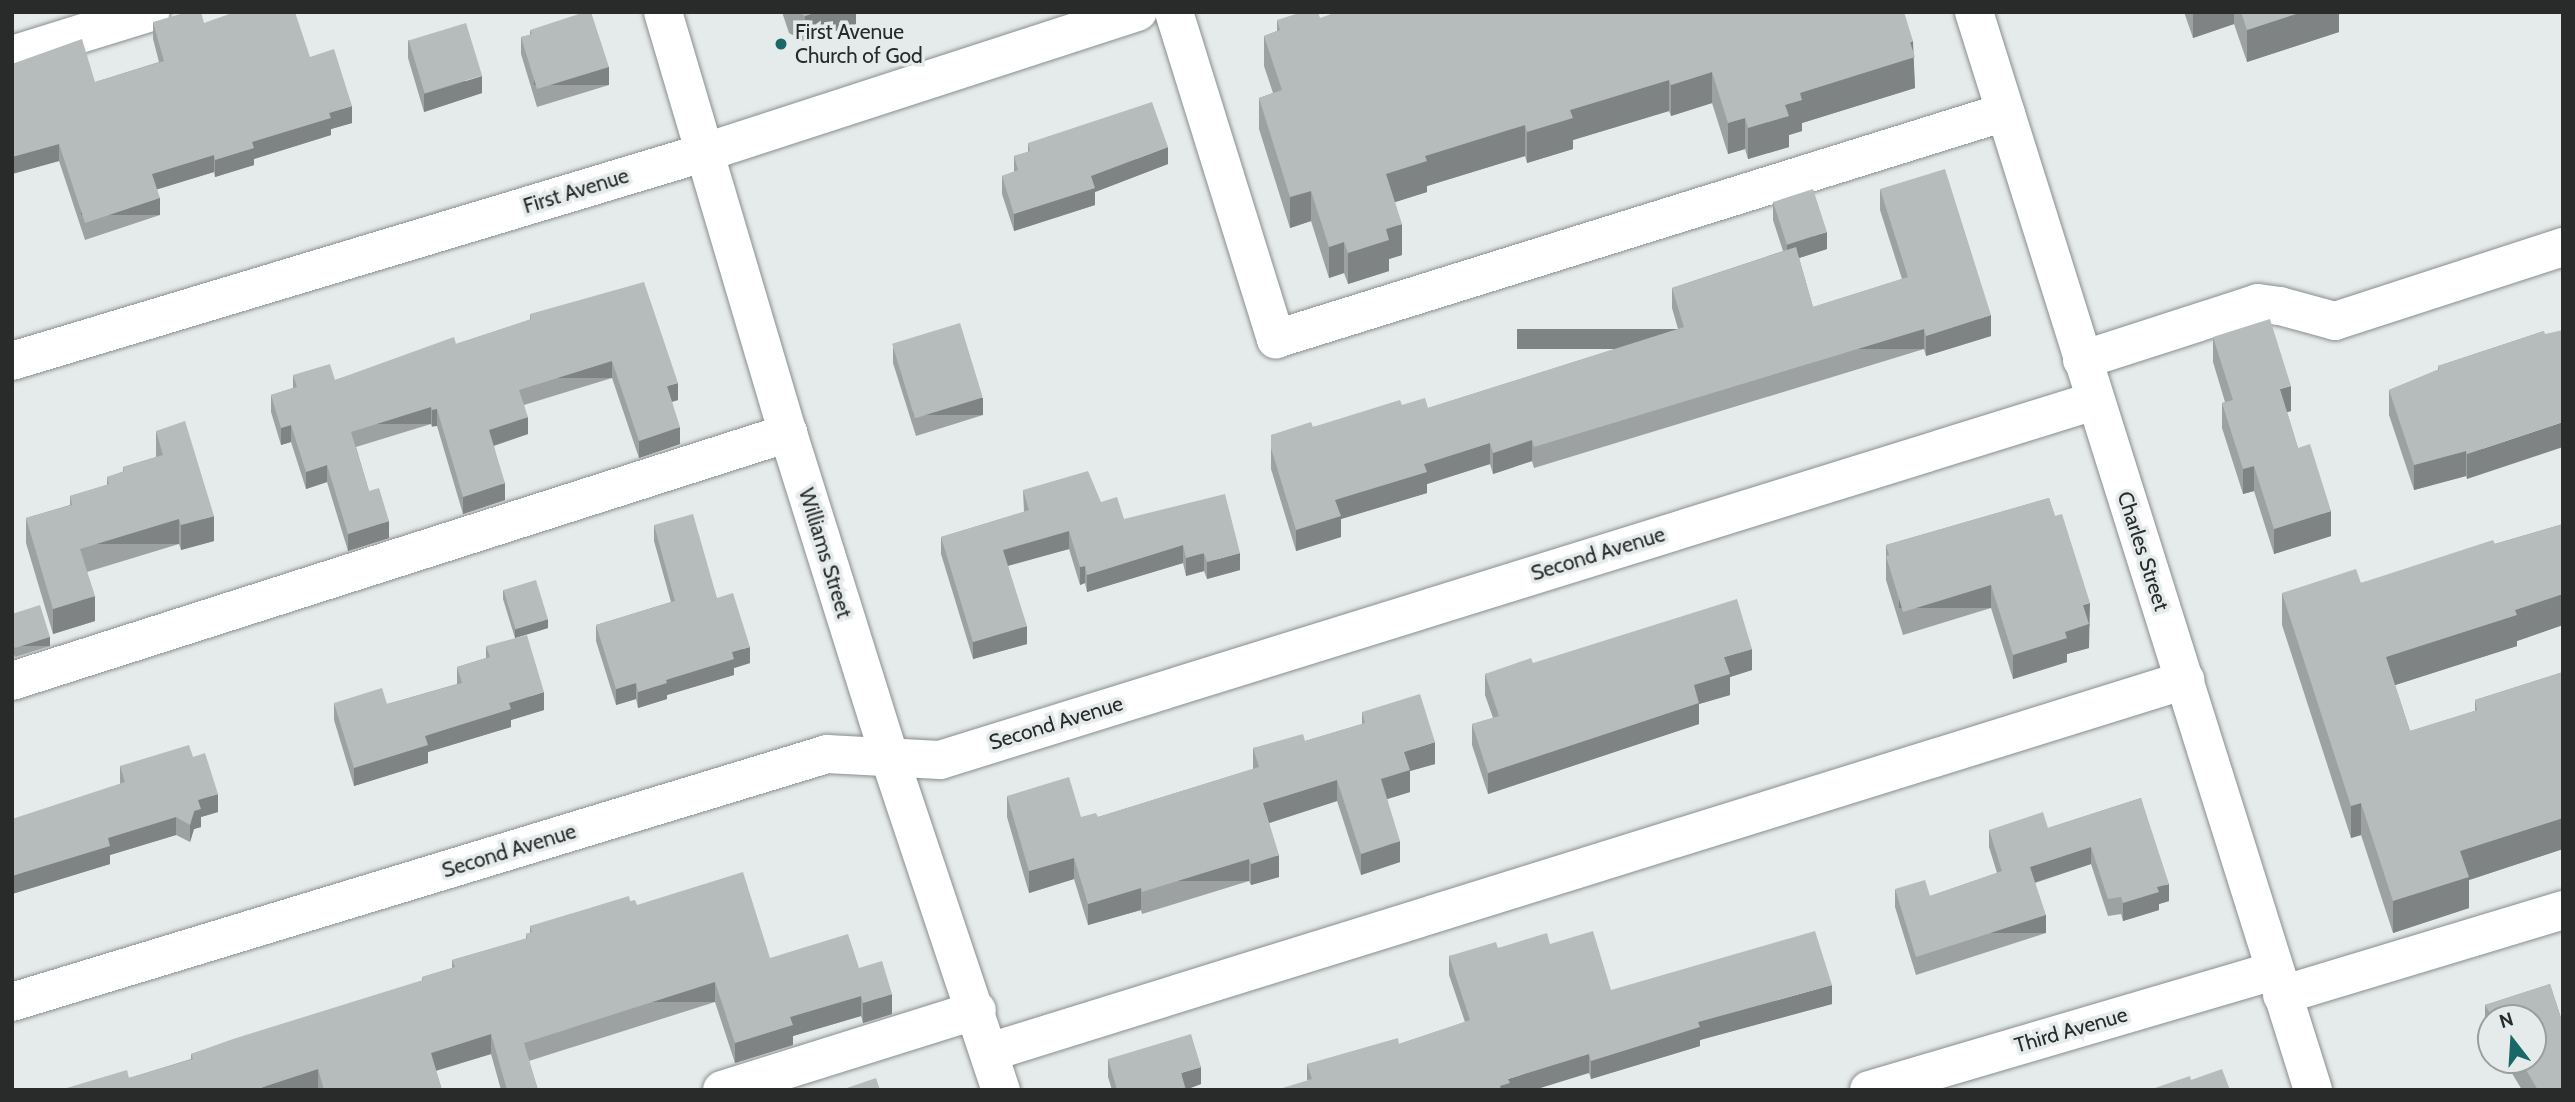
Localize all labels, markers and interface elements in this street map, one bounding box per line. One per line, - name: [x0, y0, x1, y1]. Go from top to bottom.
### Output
- place label: First Avenue Church of God: [795, 19, 923, 69]
- marker: First Avenue Church of God: [773, 36, 789, 52]
- street label: First Avenue: [520, 163, 632, 219]
- street label: Williams Street: [793, 485, 857, 621]
- street label: Charles Street: [2112, 488, 2174, 614]
- street label: Second Avenue: [1528, 522, 1668, 586]
- street label: Second Avenue: [986, 691, 1126, 755]
- street label: Second Avenue: [439, 819, 579, 883]
- street label: Third Avenue: [2012, 1002, 2130, 1058]
- north arrow: [2477, 1004, 2547, 1074]
- text: N: [2497, 1007, 2516, 1033]

